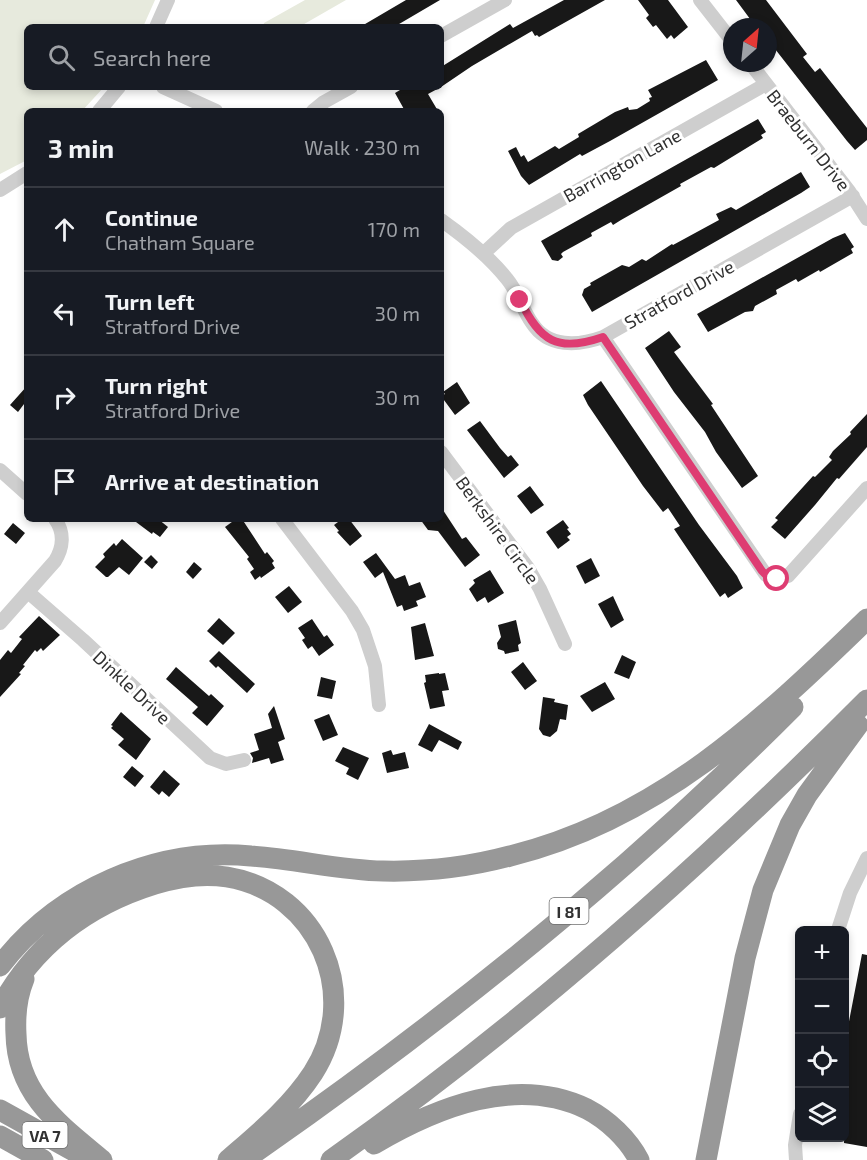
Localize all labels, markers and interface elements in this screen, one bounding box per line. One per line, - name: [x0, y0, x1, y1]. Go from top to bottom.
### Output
- north arrow: [723, 18, 777, 72]
- search box: [24, 24, 444, 90]
- icon: search: [45, 41, 78, 74]
- text: Search here: [93, 44, 211, 70]
- street label: Braeburn Drive: [763, 85, 855, 195]
- street label: Barrington Lane: [559, 124, 685, 206]
- text: 3 min: [48, 132, 114, 163]
- text: Walk · 230 m: [304, 135, 420, 159]
- text: Continue: [105, 204, 198, 230]
- icon: ahead: [48, 213, 81, 246]
- text: 170 m: [368, 217, 420, 241]
- text: Chatham Square: [105, 230, 255, 254]
- street label: Stratford Drive: [620, 255, 738, 333]
- route end: [506, 286, 532, 312]
- text: Turn left: [105, 288, 194, 314]
- icon: left: [48, 297, 81, 330]
- text: 30 m: [375, 301, 420, 325]
- text: Stratford Drive: [105, 314, 240, 338]
- text: Turn right: [105, 372, 207, 398]
- icon: right: [48, 381, 81, 414]
- text: 30 m: [375, 385, 420, 409]
- text: Stratford Drive: [105, 398, 240, 422]
- icon: arrive: [48, 465, 81, 498]
- text: Arrive at destination: [105, 468, 319, 494]
- street label: Berkshire Circle: [452, 472, 544, 588]
- route start: [763, 565, 789, 591]
- street label: Dinkle Drive: [89, 646, 175, 728]
- road number: I 81: [550, 898, 588, 924]
- map controls: [795, 926, 849, 1142]
- button: +: [795, 926, 849, 980]
- button: −: [795, 980, 849, 1034]
- button: locate: [795, 1034, 849, 1088]
- button: layers: [795, 1088, 849, 1142]
- road number: VA 7: [22, 1122, 68, 1148]

